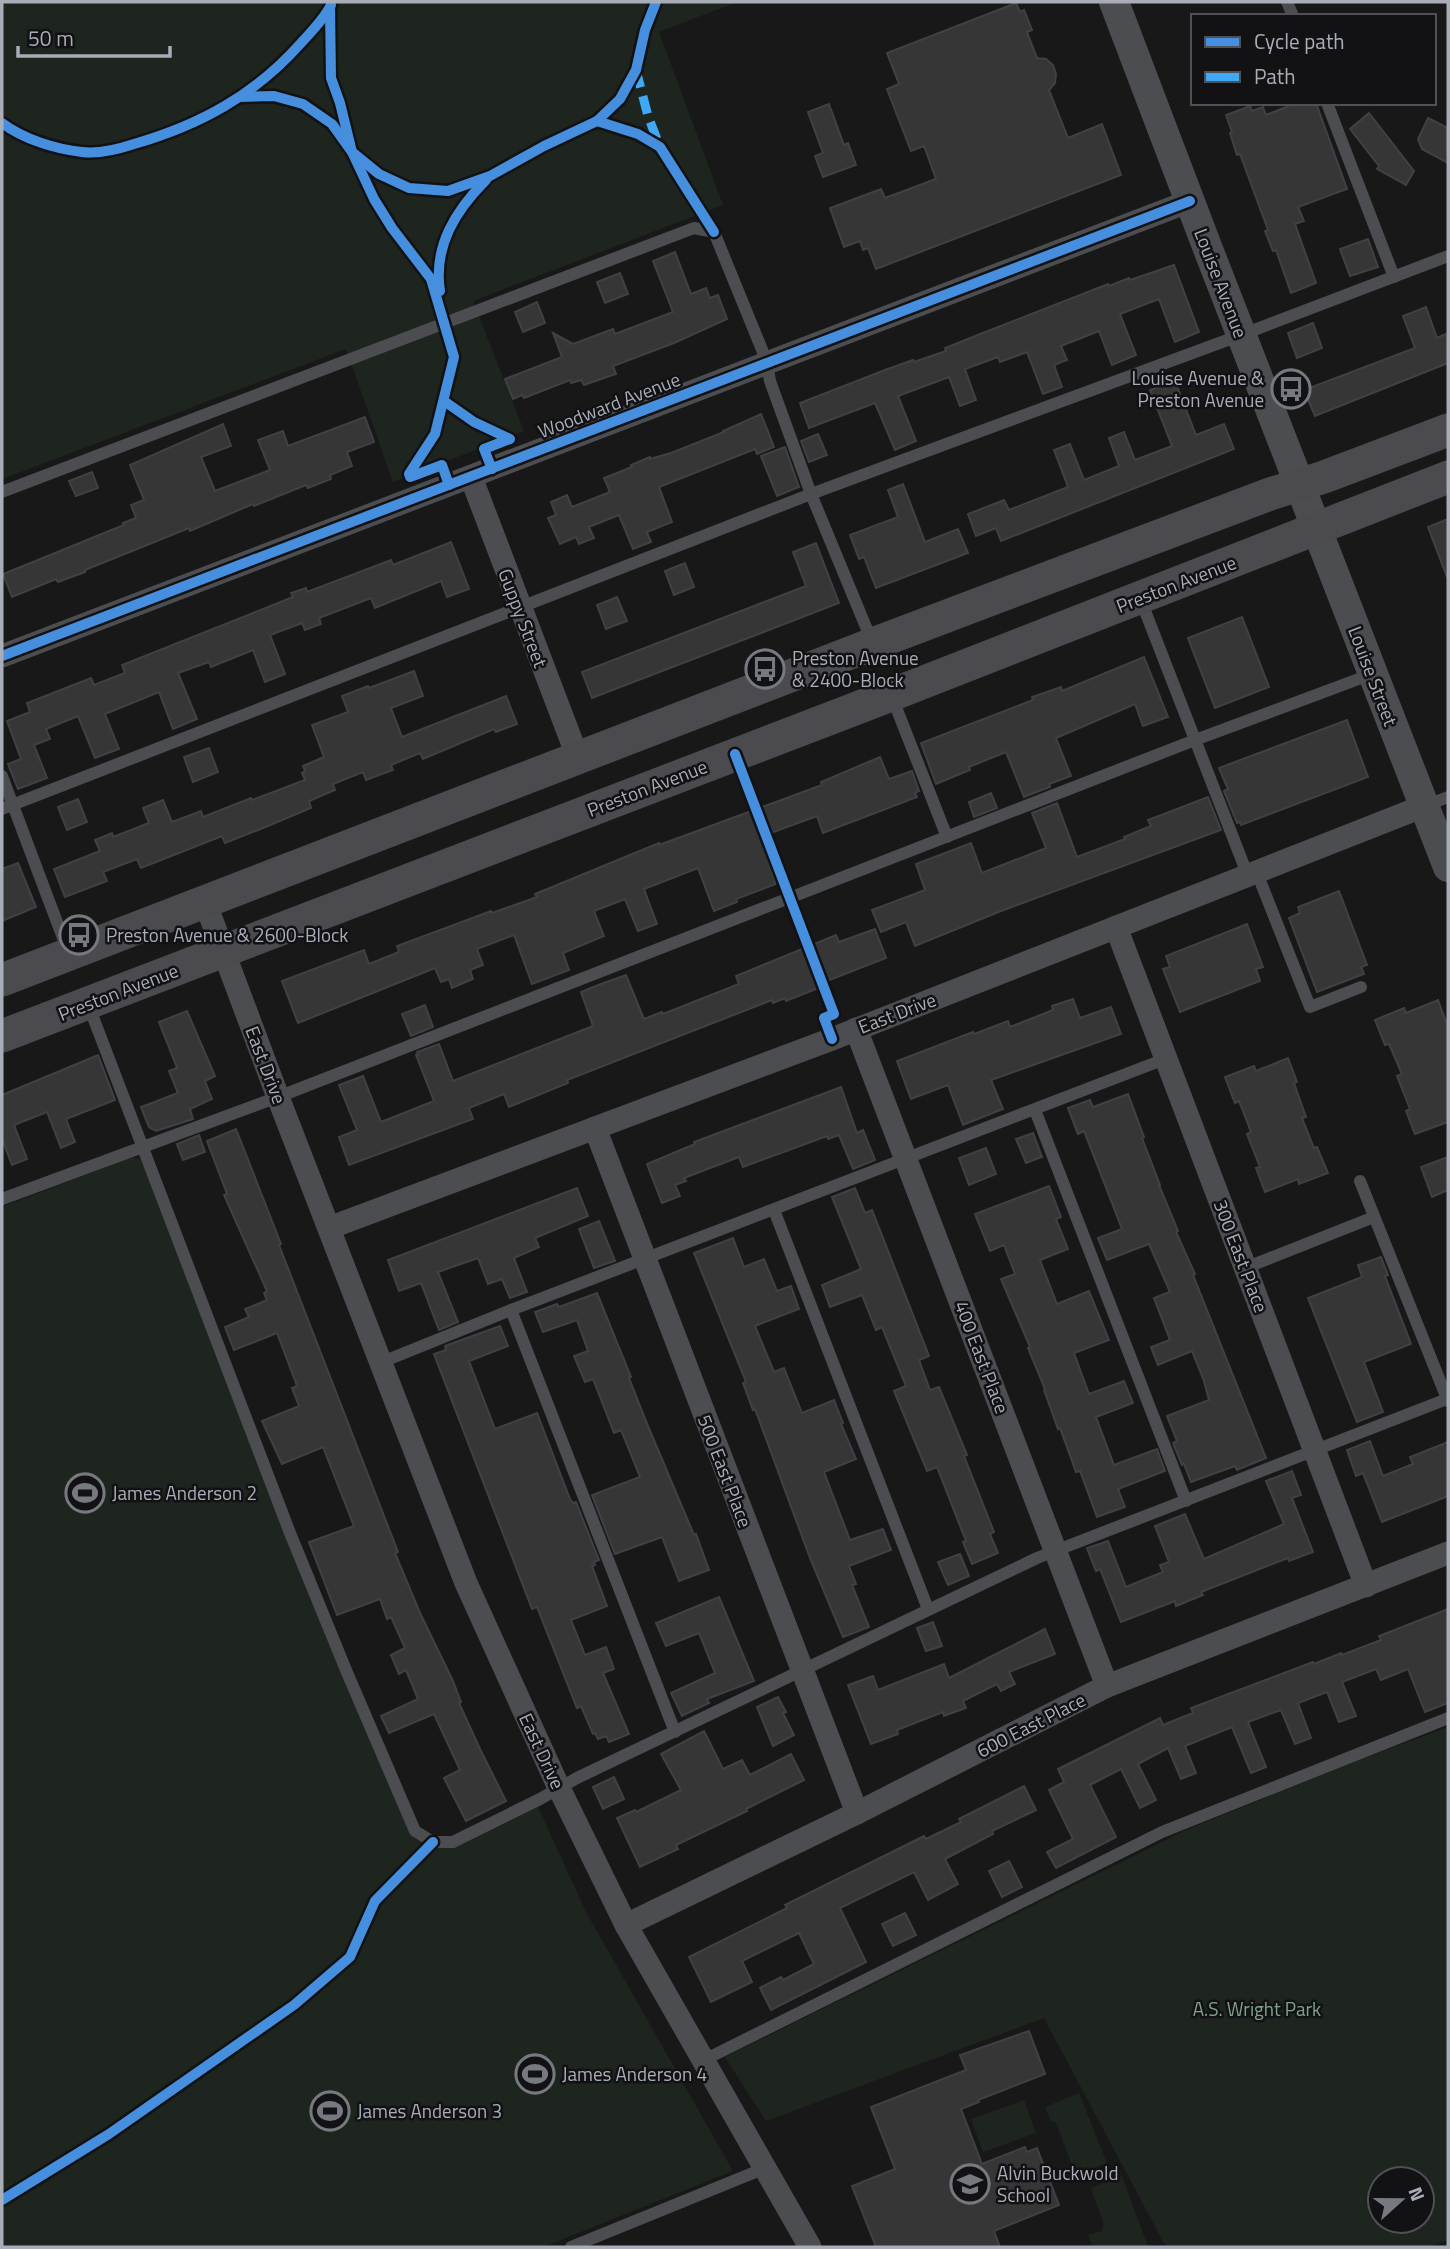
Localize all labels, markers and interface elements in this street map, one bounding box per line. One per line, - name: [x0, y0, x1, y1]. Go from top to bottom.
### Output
- scale bar: [18, 14, 170, 58]
- legend: [1191, 14, 1436, 105]
- text: 50 m: [28, 22, 74, 54]
- text: Cycle path: [1254, 25, 1345, 57]
- text: Path: [1254, 60, 1296, 92]
- street label: Louise Avenue: [1187, 224, 1256, 342]
- place label: Louise Avenue & Preston Avenue: [1131, 363, 1264, 414]
- street label: Woodward Avenue: [533, 364, 684, 445]
- bus stop icon: Louise Avenue & Preston Avenue: [1270, 368, 1312, 410]
- street label: Preston Avenue: [1112, 547, 1240, 620]
- street label: Guppy Street: [491, 564, 556, 672]
- street label: Louise Street: [1341, 622, 1406, 730]
- place label: Preston Avenue & 2400-Block: [792, 643, 919, 694]
- bus stop icon: Preston Avenue & 2400-Block: [744, 648, 786, 690]
- street label: Preston Avenue: [583, 751, 711, 824]
- bus stop icon: Preston Avenue & 2600-Block: [58, 914, 100, 956]
- place label: Preston Avenue & 2600-Block: [106, 920, 348, 949]
- street label: Preston Avenue: [54, 955, 182, 1028]
- street label: East Drive: [854, 984, 940, 1041]
- street label: East Drive: [238, 1022, 295, 1108]
- street label: 300 East Place: [1207, 1195, 1276, 1316]
- street label: 400 East Place: [948, 1296, 1017, 1417]
- street label: 500 East Place: [691, 1410, 760, 1531]
- sports icon: James Anderson 2: [64, 1472, 106, 1514]
- place label: James Anderson 2: [112, 1478, 257, 1507]
- street label: 600 East Place: [971, 1685, 1090, 1764]
- street label: East Drive: [512, 1708, 573, 1794]
- park label: A.S. Wright Park: [1193, 1994, 1321, 2023]
- sports icon: James Anderson 4: [514, 2053, 556, 2095]
- place label: James Anderson 4: [562, 2059, 707, 2088]
- sports icon: James Anderson 3: [309, 2090, 351, 2132]
- place label: James Anderson 3: [357, 2096, 502, 2125]
- place label: Alvin Buckwold School: [997, 2158, 1118, 2209]
- school or university icon: Alvin Buckwold School: [949, 2163, 991, 2205]
- north arrow: [1366, 2165, 1436, 2235]
- text: N: [1401, 2182, 1433, 2205]

